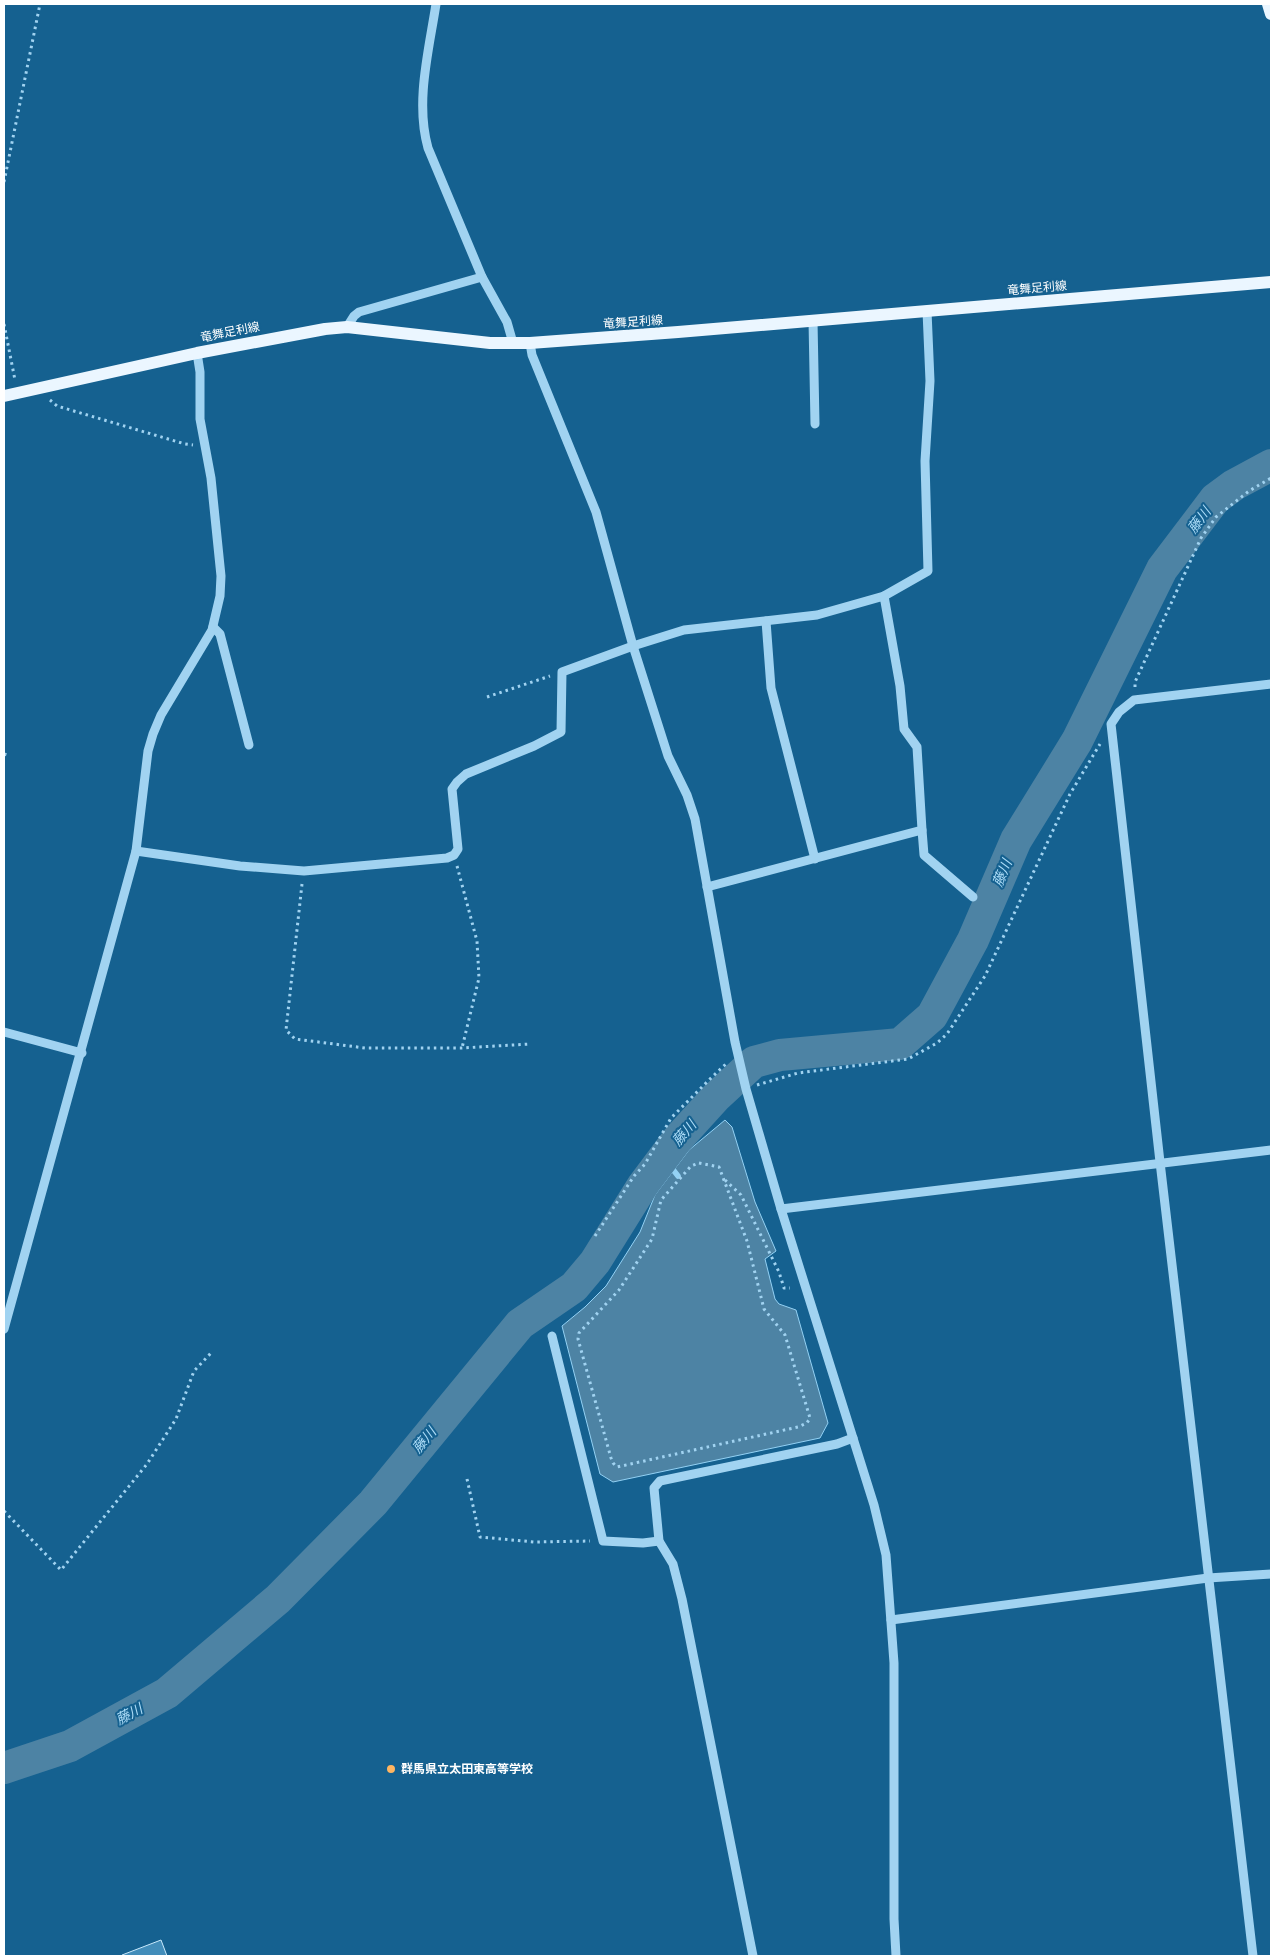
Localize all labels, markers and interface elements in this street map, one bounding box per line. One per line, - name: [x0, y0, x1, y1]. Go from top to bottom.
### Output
- street label: 竜舞足利線: [1006, 276, 1068, 299]
- street label: 竜舞足利線: [602, 311, 663, 332]
- street label: 竜舞足利線: [199, 317, 261, 346]
- water label: 藤川: [1183, 501, 1216, 537]
- water label: 藤川: [987, 854, 1017, 889]
- water label: 藤川: [667, 1114, 701, 1149]
- water label: 藤川: [407, 1421, 441, 1457]
- water label: 藤川: [112, 1698, 147, 1729]
- place label: 群馬県立太田東高等学校: [401, 1760, 533, 1777]
- marker: 群馬県立太田東高等学校: [385, 1763, 397, 1775]

